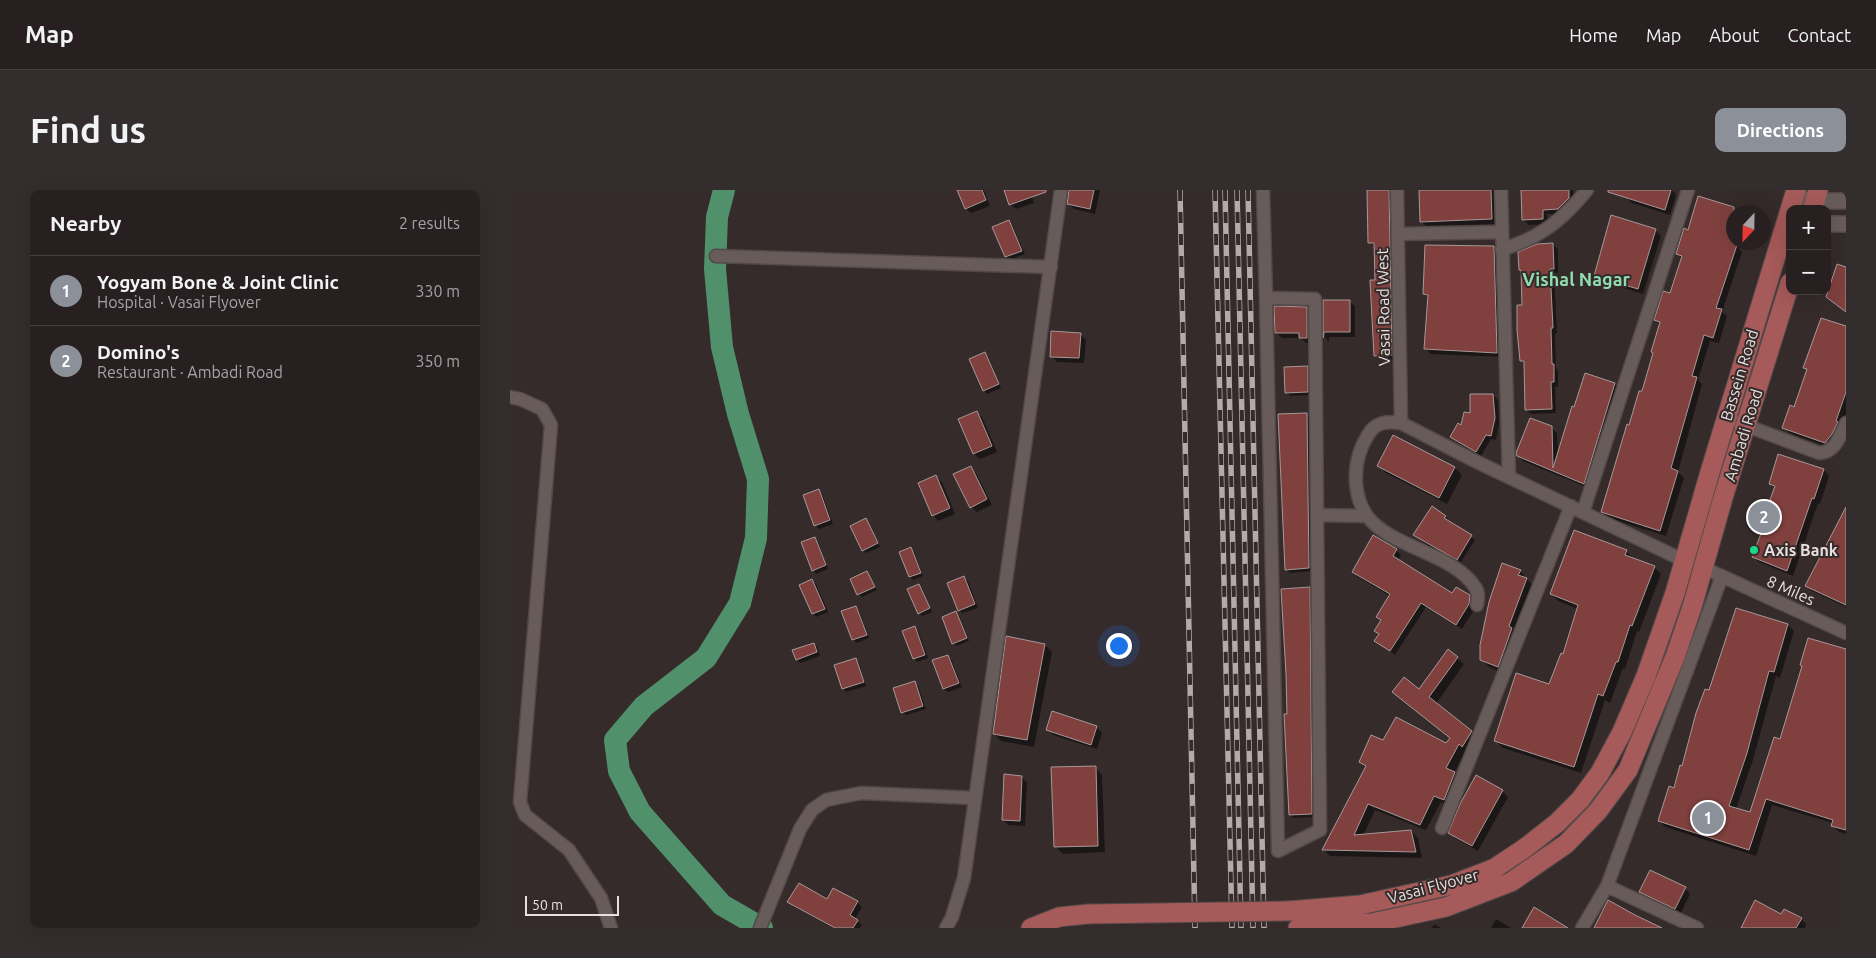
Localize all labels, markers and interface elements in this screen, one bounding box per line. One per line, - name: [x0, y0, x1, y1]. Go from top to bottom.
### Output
- text: Map: [25, 21, 74, 48]
- text: Home: [1569, 25, 1618, 45]
- text: Map: [1646, 25, 1681, 45]
- text: About: [1709, 25, 1759, 45]
- text: Contact: [1787, 25, 1851, 45]
- button: Directions: [1715, 108, 1846, 152]
- text: Find us: [30, 110, 146, 150]
- north arrow: [1726, 205, 1771, 250]
- map controls: [1786, 205, 1831, 295]
- button: +: [1786, 205, 1831, 250]
- text: Nearby: [50, 211, 121, 235]
- text: 2 results: [399, 214, 460, 232]
- street label: Vasai Road West: [1373, 247, 1393, 366]
- button: −: [1786, 250, 1831, 295]
- district label: Vishal Nagar: [1522, 269, 1630, 289]
- text: Yogyam Bone & Joint Clinic: [97, 271, 339, 293]
- text: 1: [61, 282, 71, 300]
- text: 330 m: [415, 282, 460, 300]
- text: Hospital · Vasai Flyover: [97, 293, 261, 311]
- street label: Bassein Road: [1717, 327, 1761, 423]
- text: Domino's: [97, 341, 180, 363]
- text: 2: [61, 352, 71, 370]
- text: 350 m: [415, 352, 460, 370]
- text: Restaurant · Ambadi Road: [97, 363, 283, 381]
- street label: Ambadi Road: [1720, 387, 1766, 483]
- pin: 2: [1748, 498, 1780, 536]
- place label: Axis Bank: [1764, 541, 1838, 559]
- marker: Axis Bank: [1748, 544, 1760, 556]
- street label: 8 Miles: [1764, 572, 1818, 609]
- your location: [1106, 633, 1132, 659]
- pin: 1: [1692, 799, 1724, 837]
- street label: Vasai Flyover: [1386, 865, 1480, 907]
- scale bar: [525, 893, 619, 916]
- text: 50 m: [532, 897, 563, 913]

